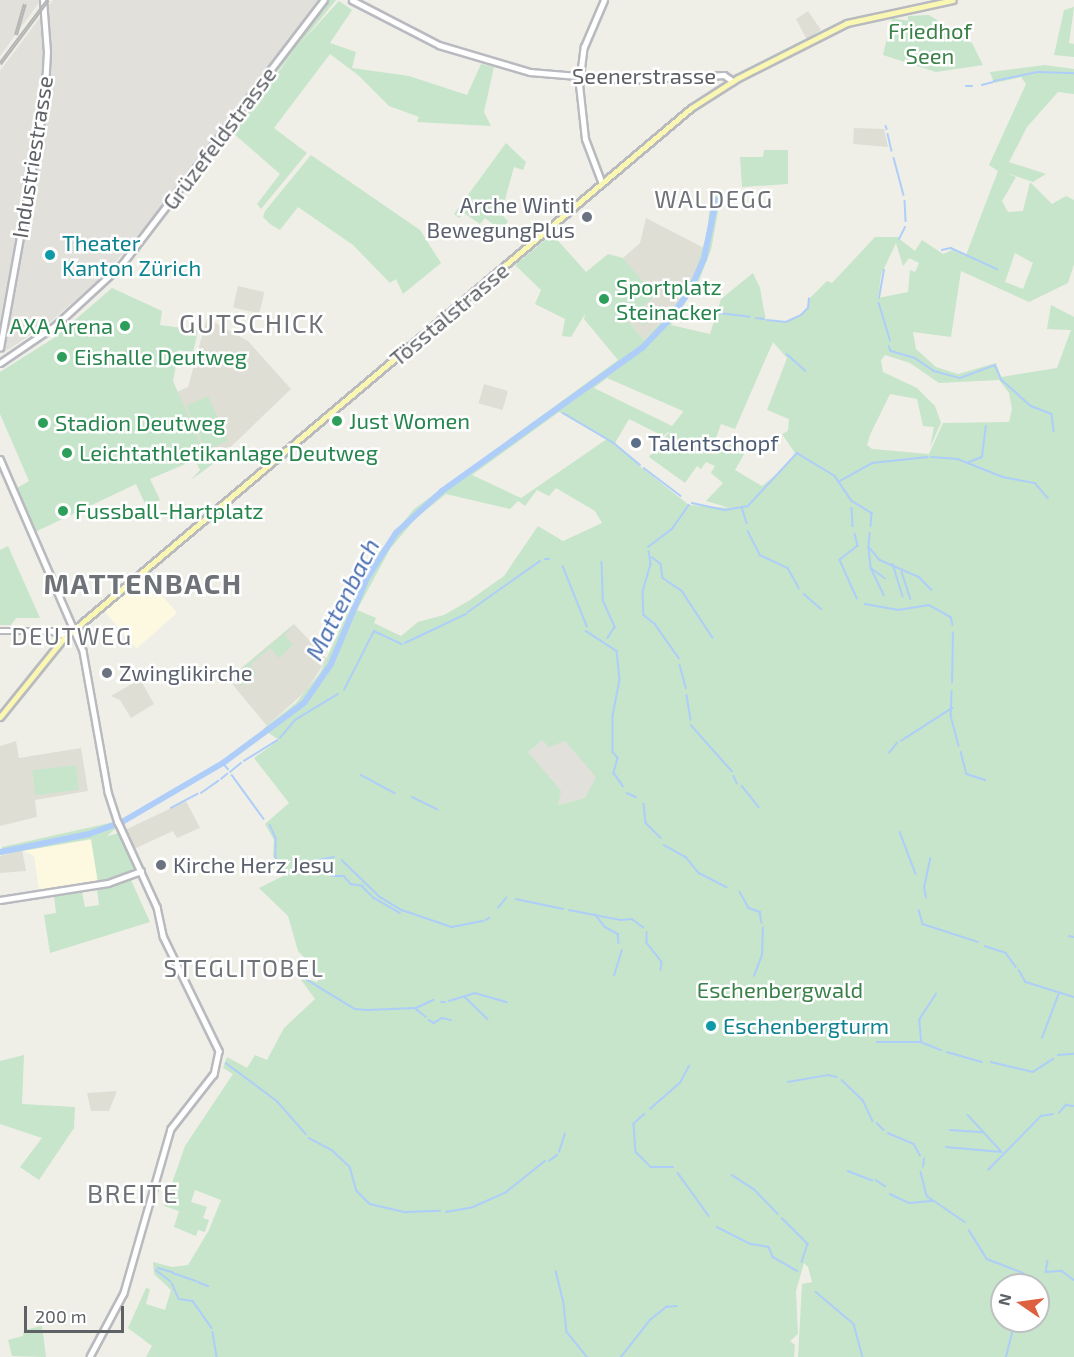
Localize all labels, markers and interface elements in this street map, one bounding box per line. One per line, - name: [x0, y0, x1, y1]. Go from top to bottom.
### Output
- park label: Friedhof Seen: [888, 17, 972, 68]
- street label: Grüzefeldstrasse: [157, 61, 281, 215]
- street label: Seenerstrasse: [572, 63, 716, 89]
- street label: Industriestrasse: [6, 74, 58, 240]
- district label: WALDEGG: [654, 185, 774, 213]
- place label: Arche Winti BewegungPlus: [427, 191, 575, 242]
- marker: Arche Winti BewegungPlus: [580, 210, 594, 224]
- place label: Theater Kanton Zürich: [62, 229, 201, 280]
- marker: Theater Kanton Zürich: [43, 248, 57, 262]
- street label: Tösstalstrasse: [384, 257, 514, 371]
- place label: Sportplatz Steinacker: [616, 273, 722, 324]
- marker: Sportplatz Steinacker: [597, 292, 611, 306]
- district label: GUTSCHICK: [179, 307, 325, 339]
- place label: AXA Arena: [8, 313, 113, 339]
- marker: AXA Arena: [118, 319, 132, 333]
- place label: Eishalle Deutweg: [74, 344, 247, 370]
- marker: Eishalle Deutweg: [55, 350, 69, 364]
- place label: Just Women: [349, 408, 470, 434]
- place label: Stadion Deutweg: [55, 410, 225, 436]
- marker: Just Women: [330, 414, 344, 428]
- marker: Stadion Deutweg: [36, 416, 50, 430]
- place label: Talentschopf: [648, 430, 779, 456]
- marker: Talentschopf: [629, 436, 643, 450]
- place label: Leichtathletikanlage Deutweg: [79, 440, 378, 466]
- marker: Leichtathletikanlage Deutweg: [60, 446, 74, 460]
- place label: Fussball-Hartplatz: [75, 498, 263, 524]
- marker: Fussball-Hartplatz: [56, 504, 70, 518]
- water label: Mattenbach: [299, 533, 385, 665]
- district label: MATTENBACH: [43, 566, 243, 600]
- district label: DEUTWEG: [12, 622, 132, 650]
- place label: Zwinglikirche: [119, 660, 252, 686]
- marker: Zwinglikirche: [100, 666, 114, 680]
- place label: Kirche Herz Jesu: [173, 852, 335, 878]
- marker: Kirche Herz Jesu: [154, 858, 168, 872]
- district label: STEGLITOBEL: [163, 954, 325, 982]
- park label: Eschenbergwald: [697, 977, 863, 1003]
- place label: Eschenbergturm: [723, 1013, 889, 1039]
- marker: Eschenbergturm: [704, 1019, 718, 1033]
- district label: BREITE: [87, 1177, 179, 1209]
- north arrow: [990, 1273, 1050, 1333]
- text: N: [993, 1292, 1014, 1307]
- scale bar: [27, 1294, 128, 1332]
- text: 200 m: [35, 1305, 87, 1327]

